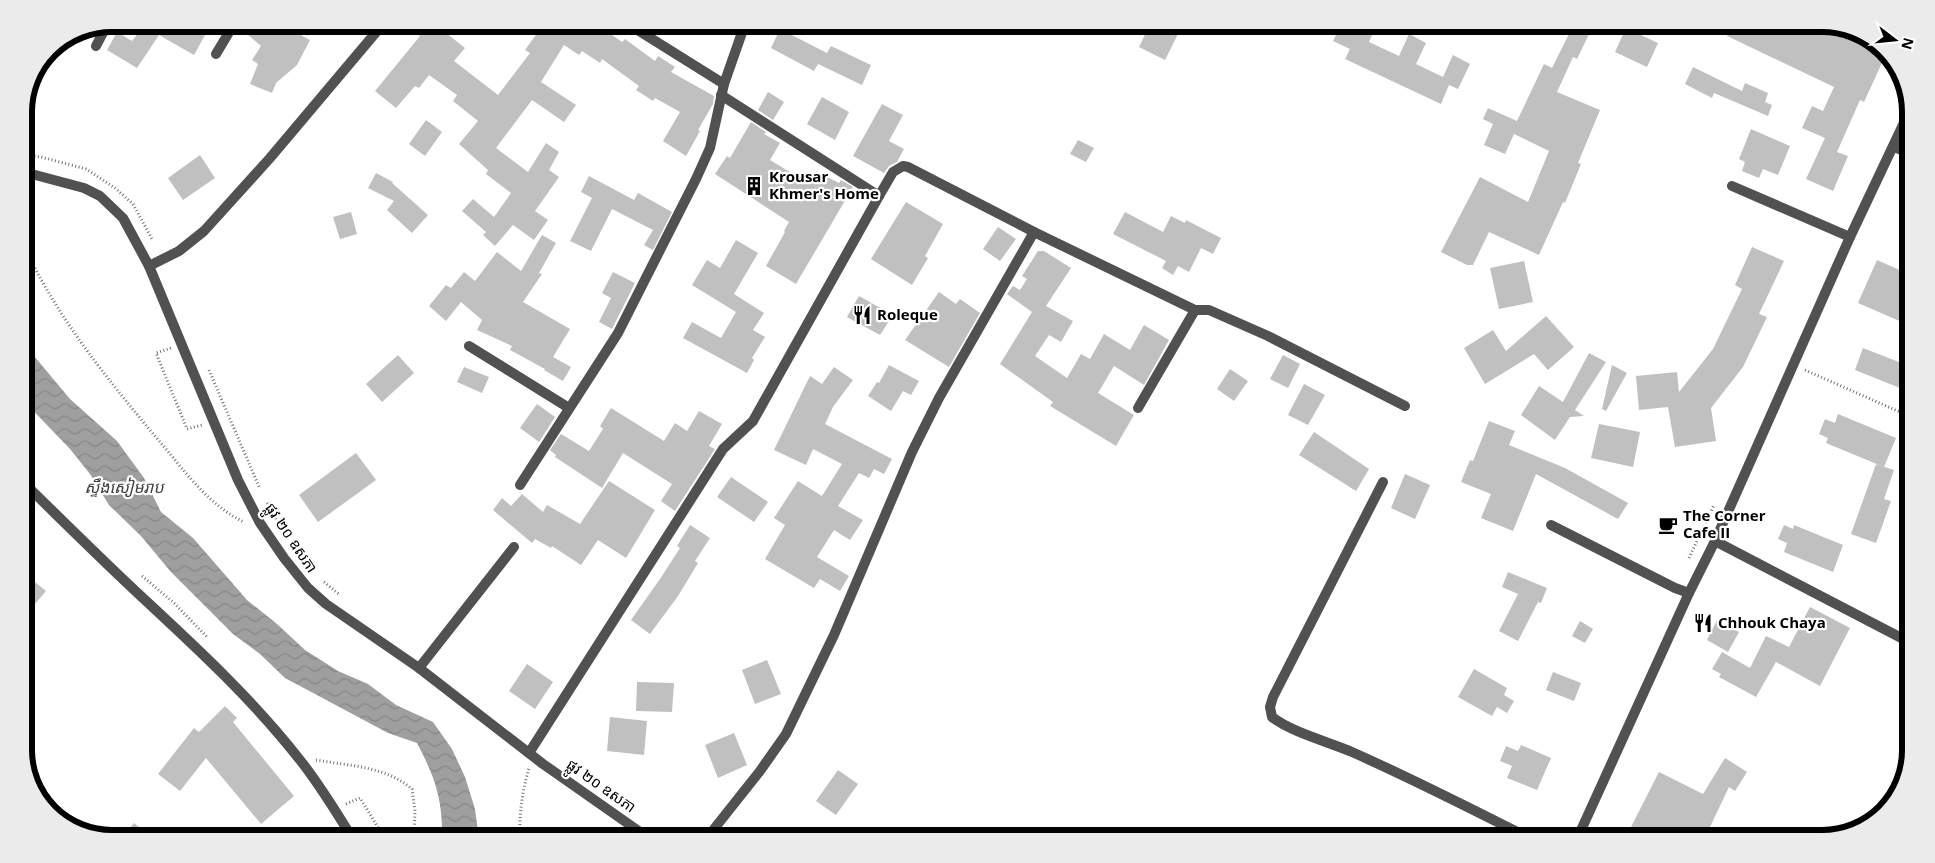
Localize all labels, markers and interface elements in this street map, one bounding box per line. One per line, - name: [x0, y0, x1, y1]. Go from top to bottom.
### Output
- north arrow: [1870, 15, 1920, 65]
- text: N: [1897, 36, 1919, 52]
- place label: Krousar Khmer's Home: [769, 166, 879, 203]
- building icon: Krousar Khmer's Home: [743, 175, 765, 197]
- restaurant icon: Roleque: [851, 304, 873, 326]
- place label: Roleque: [877, 304, 938, 324]
- water label: ស្ទឹងសៀមរាប: [84, 476, 165, 498]
- street label: ផ្លូវ ២០ ឧសភា: [257, 499, 323, 579]
- place label: The Corner Cafe II: [1683, 505, 1766, 542]
- cafe icon: The Corner Cafe II: [1657, 514, 1679, 536]
- restaurant icon: Chhouk Chaya: [1692, 612, 1714, 634]
- place label: Chhouk Chaya: [1718, 612, 1826, 632]
- street label: ផ្លូវ ២០ ឧសភា: [560, 754, 640, 820]

